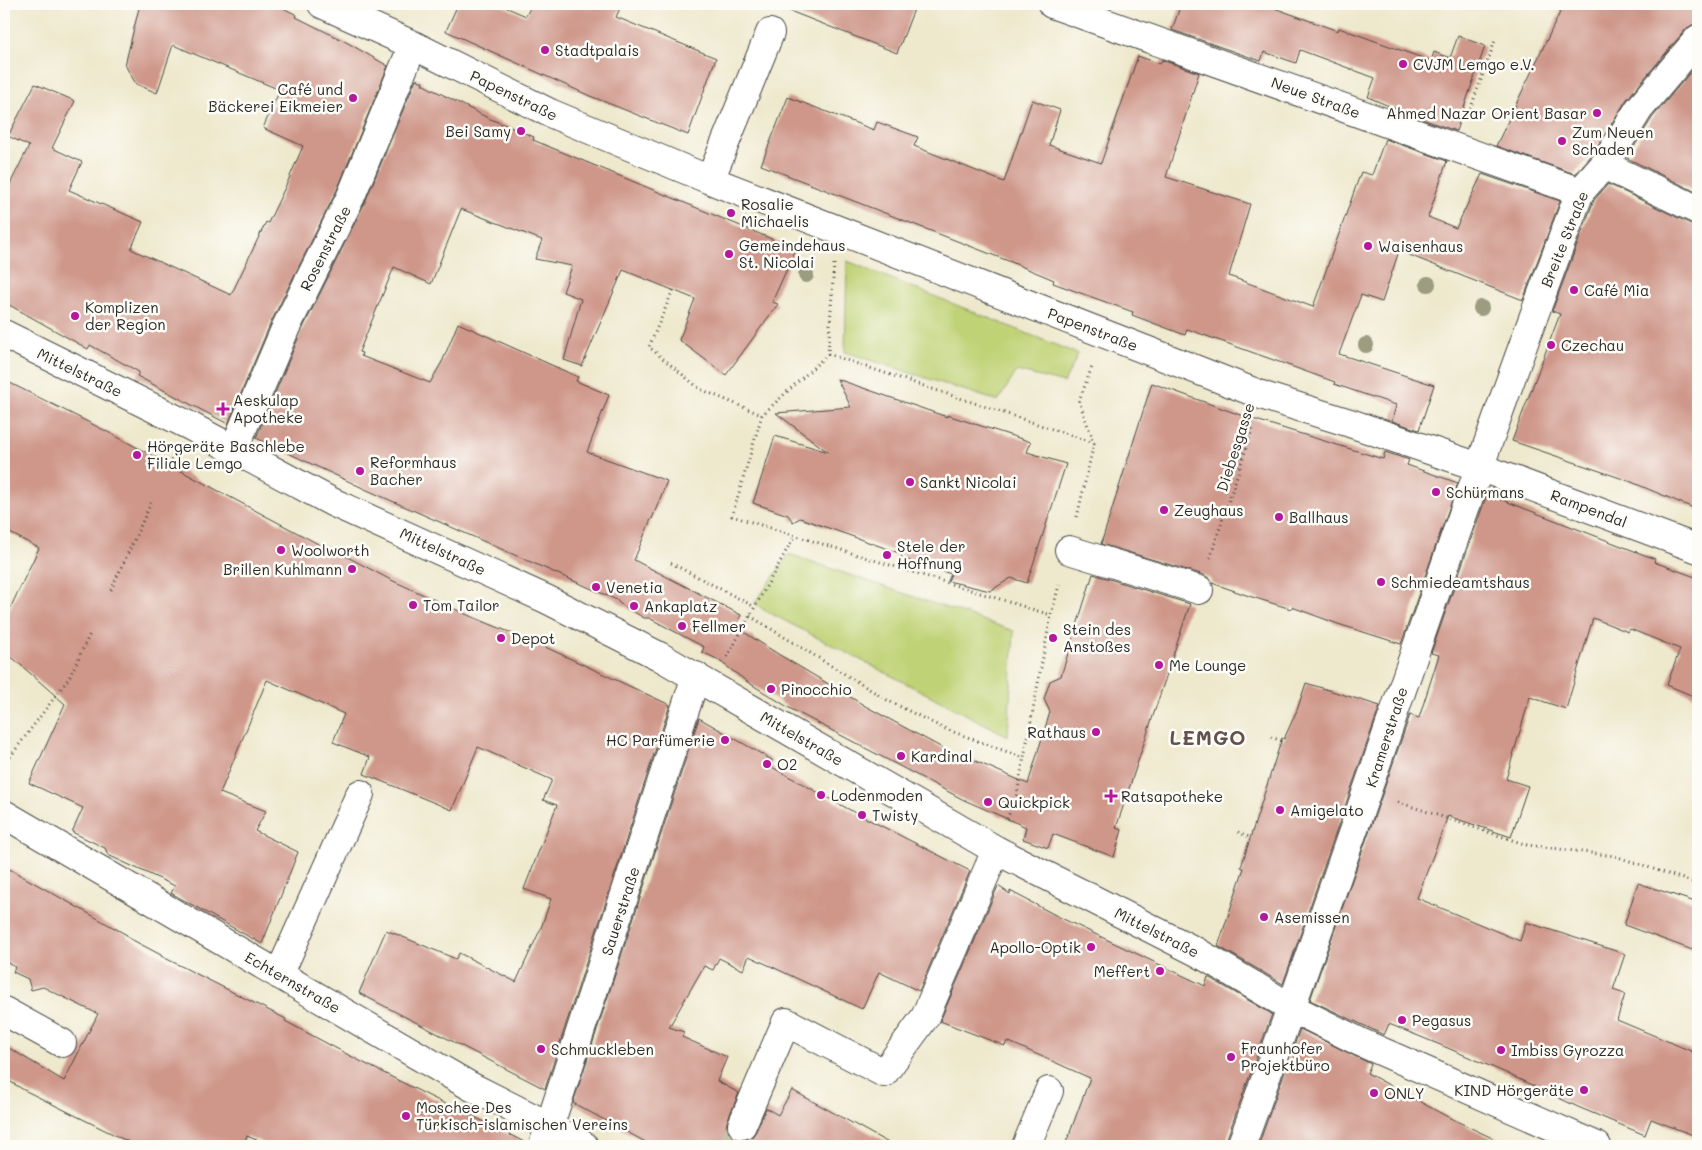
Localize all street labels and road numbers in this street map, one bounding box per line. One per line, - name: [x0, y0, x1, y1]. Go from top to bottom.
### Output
- street label: Papenstraße: [467, 65, 561, 125]
- street label: Neue Straße: [1269, 72, 1363, 122]
- street label: Breite Straße: [1536, 188, 1592, 290]
- street label: Rosenstraße: [295, 202, 355, 294]
- street label: Papenstraße: [1045, 303, 1141, 355]
- street label: Mittelstraße: [34, 343, 126, 401]
- street label: Diebesgasse: [1211, 400, 1259, 494]
- street label: Rampendal: [1548, 484, 1630, 532]
- street label: Mittelstraße: [397, 522, 489, 580]
- street label: Kramerstraße: [1360, 684, 1412, 790]
- street label: Mittelstraße: [757, 706, 847, 770]
- street label: Sauerstraße: [596, 864, 644, 958]
- street label: Mittelstraße: [1111, 902, 1203, 962]
- street label: Echternstraße: [242, 947, 344, 1017]

